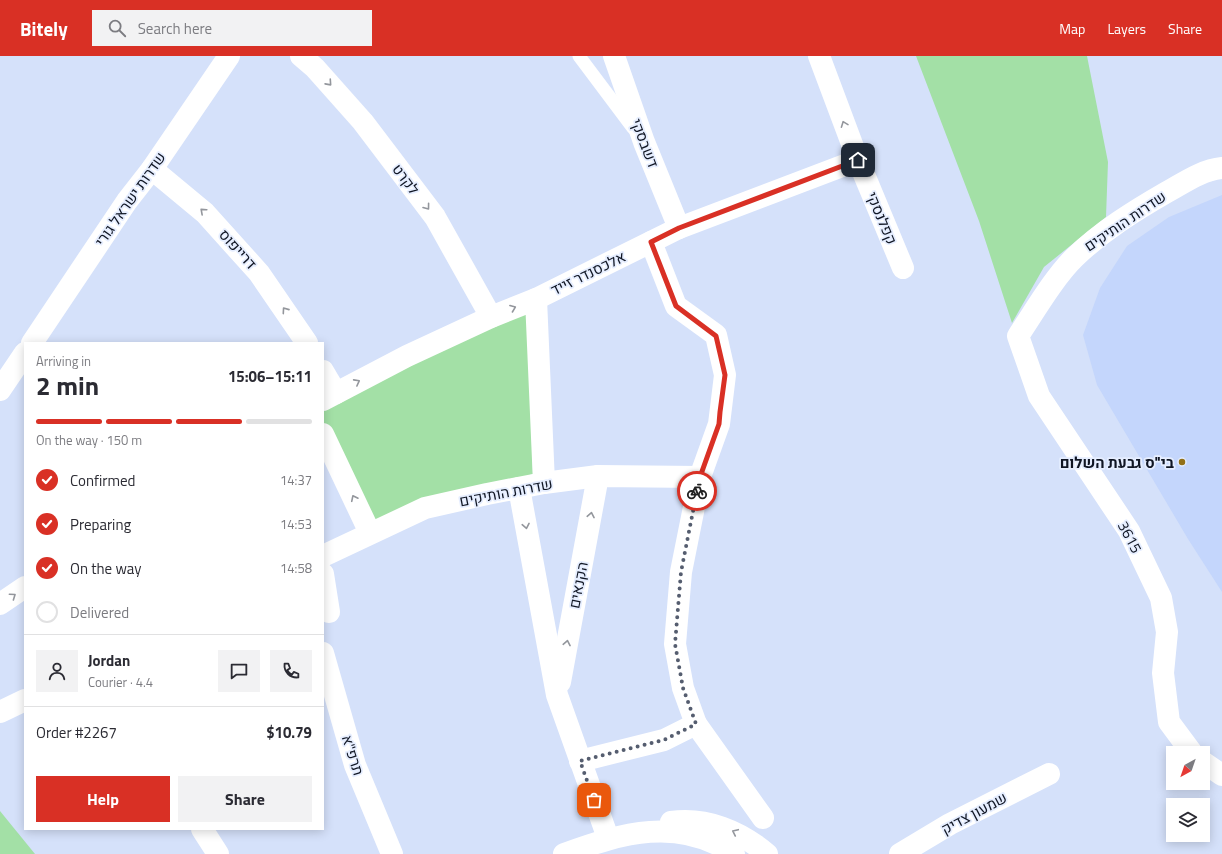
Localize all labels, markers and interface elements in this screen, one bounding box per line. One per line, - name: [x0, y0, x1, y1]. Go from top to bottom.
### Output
- search box: [92, 10, 372, 46]
- text: Bitely: [20, 14, 68, 43]
- icon: search: [106, 17, 128, 39]
- text: Search here: [138, 17, 212, 40]
- text: Map: [1059, 18, 1085, 39]
- text: Layers: [1107, 18, 1146, 39]
- text: Share: [1168, 18, 1202, 39]
- one-way arrow: [324, 79, 331, 86]
- street label: דשבסקי: [625, 115, 665, 171]
- one-way arrow: [841, 120, 849, 127]
- pin: [841, 143, 875, 177]
- street label: שדרות ישראל גורי: [89, 147, 171, 251]
- icon: home: [847, 149, 869, 171]
- street label: לקרט: [387, 159, 425, 200]
- street label: שדרות הותיקים: [1079, 185, 1171, 257]
- street label: קפלנסקי: [861, 188, 903, 248]
- one-way arrow: [422, 202, 429, 209]
- one-way arrow: [200, 208, 207, 215]
- street label: דרייפוס: [214, 224, 263, 275]
- street label: אלכסנדר זייד: [547, 245, 629, 301]
- one-way arrow: [509, 305, 516, 313]
- one-way arrow: [283, 308, 290, 315]
- text: Arriving in: [36, 351, 91, 371]
- text: 15:06–15:11: [228, 365, 312, 388]
- text: 2 min: [36, 366, 99, 405]
- one-way arrow: [353, 379, 361, 387]
- text: On the way · 150 m: [36, 430, 142, 450]
- place label: בי"ס גבעת השלום: [1060, 451, 1174, 474]
- marker: בי"ס גבעת השלום: [1177, 457, 1187, 467]
- icon: check: [36, 469, 58, 491]
- text: Confirmed: [70, 469, 135, 492]
- text: 14:37: [280, 470, 312, 490]
- courier: [677, 471, 717, 511]
- street label: שדרות הותיקים: [457, 472, 555, 512]
- icon: bike: [686, 480, 708, 502]
- one-way arrow: [351, 495, 358, 502]
- one-way arrow: [586, 512, 595, 518]
- icon: check: [36, 513, 58, 535]
- text: Preparing: [70, 513, 131, 536]
- text: 14:53: [280, 514, 312, 534]
- street label: 3615: [1112, 517, 1148, 557]
- one-way arrow: [521, 523, 530, 530]
- icon: check: [36, 557, 58, 579]
- text: On the way: [70, 557, 142, 580]
- text: 14:58: [280, 558, 312, 578]
- street label: הקנאים: [562, 560, 594, 610]
- one-way arrow: [8, 594, 15, 601]
- text: Delivered: [70, 601, 129, 624]
- one-way arrow: [562, 640, 571, 646]
- text: Jordan: [88, 649, 130, 672]
- button: person: [36, 650, 78, 692]
- button: chat: [218, 650, 260, 692]
- button: phone: [270, 650, 312, 692]
- text: Courier · 4.4: [88, 672, 153, 692]
- text: Order #2267: [36, 721, 117, 744]
- text: $10.79: [266, 721, 312, 744]
- street label: תרפ"א: [336, 732, 370, 778]
- north arrow: [1166, 746, 1210, 790]
- map controls: [1166, 746, 1210, 842]
- button: Help: [36, 776, 170, 822]
- button: Share: [178, 776, 312, 822]
- pin: [577, 783, 611, 817]
- street label: שמעון צדיק: [937, 786, 1011, 840]
- icon: bag: [583, 789, 605, 811]
- button: layers: [1166, 798, 1210, 842]
- one-way arrow: [731, 829, 739, 837]

